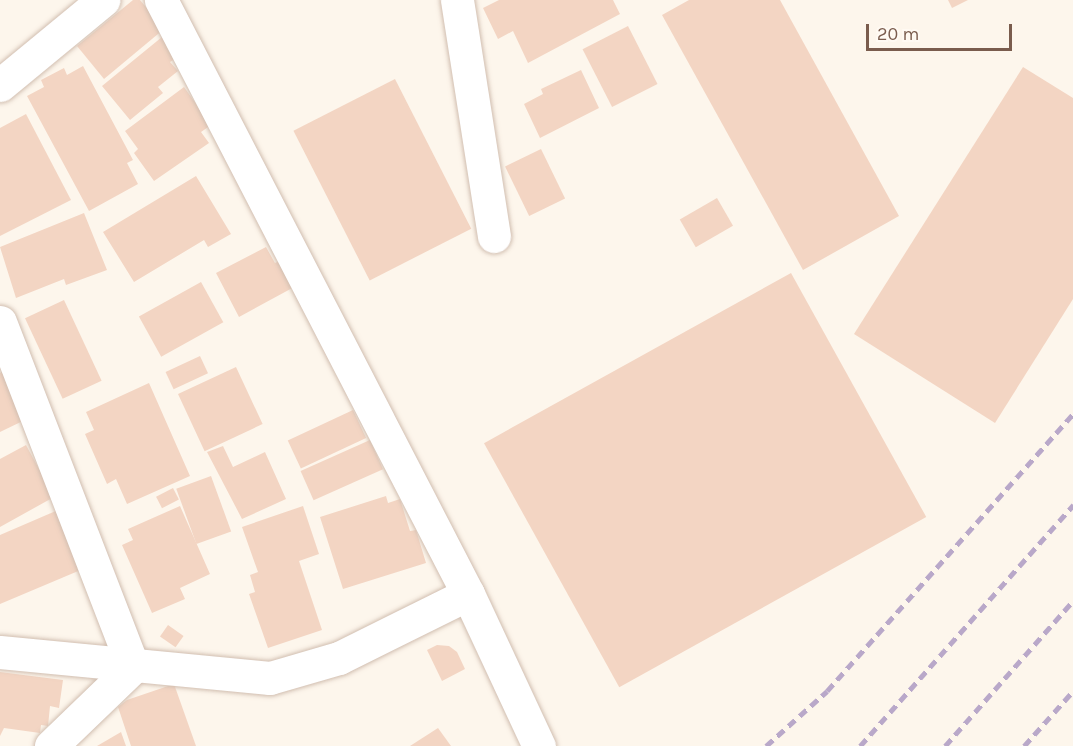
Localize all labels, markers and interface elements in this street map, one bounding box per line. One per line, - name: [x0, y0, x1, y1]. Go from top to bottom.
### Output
- scale bar: [869, 12, 1014, 50]
- text: 20 m: [877, 23, 919, 45]

